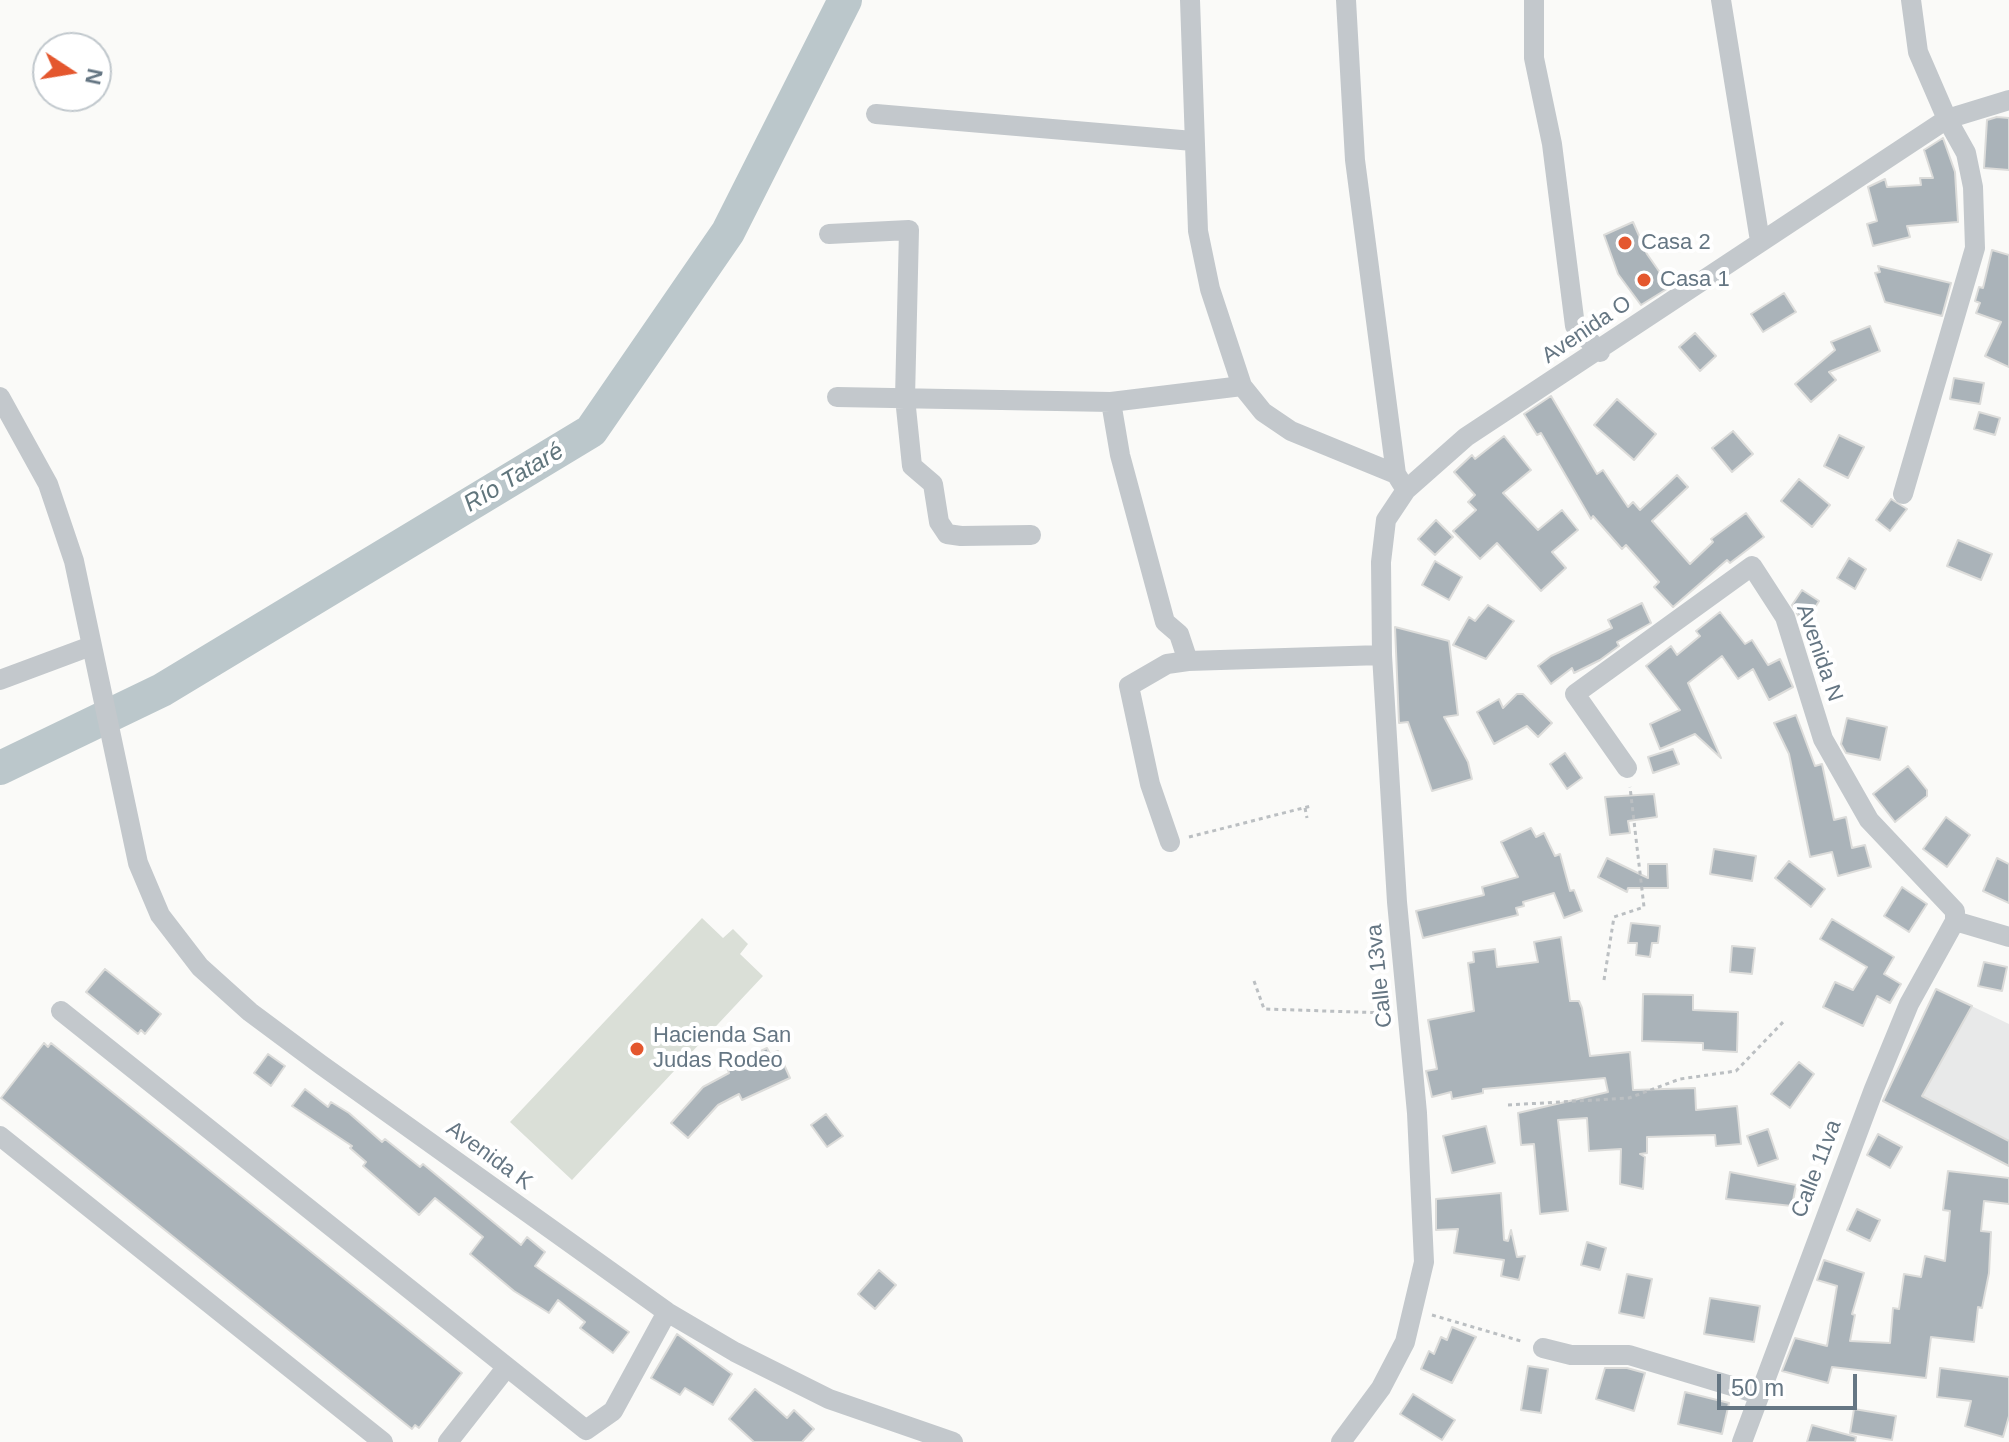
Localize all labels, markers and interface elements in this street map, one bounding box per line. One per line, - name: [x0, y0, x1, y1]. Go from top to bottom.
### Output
- north arrow: [32, 32, 112, 112]
- text: N: [80, 66, 108, 87]
- place label: Casa 2: [1641, 230, 1711, 256]
- marker: Casa 2: [1616, 234, 1634, 252]
- place label: Casa 1: [1660, 267, 1730, 293]
- marker: Casa 1: [1635, 271, 1653, 289]
- street label: Avenida O: [1537, 290, 1637, 370]
- water label: Río Tataré: [459, 437, 569, 519]
- street label: Avenida N: [1790, 601, 1848, 705]
- street label: Calle 13va: [1361, 923, 1399, 1029]
- place label: Hacienda San Judas Rodeo: [653, 1023, 791, 1074]
- marker: Hacienda San Judas Rodeo: [628, 1040, 646, 1058]
- street label: Avenida K: [441, 1116, 537, 1196]
- street label: Calle 11va: [1786, 1117, 1848, 1221]
- scale bar: [1721, 1358, 1861, 1408]
- text: 50 m: [1731, 1374, 1784, 1401]

